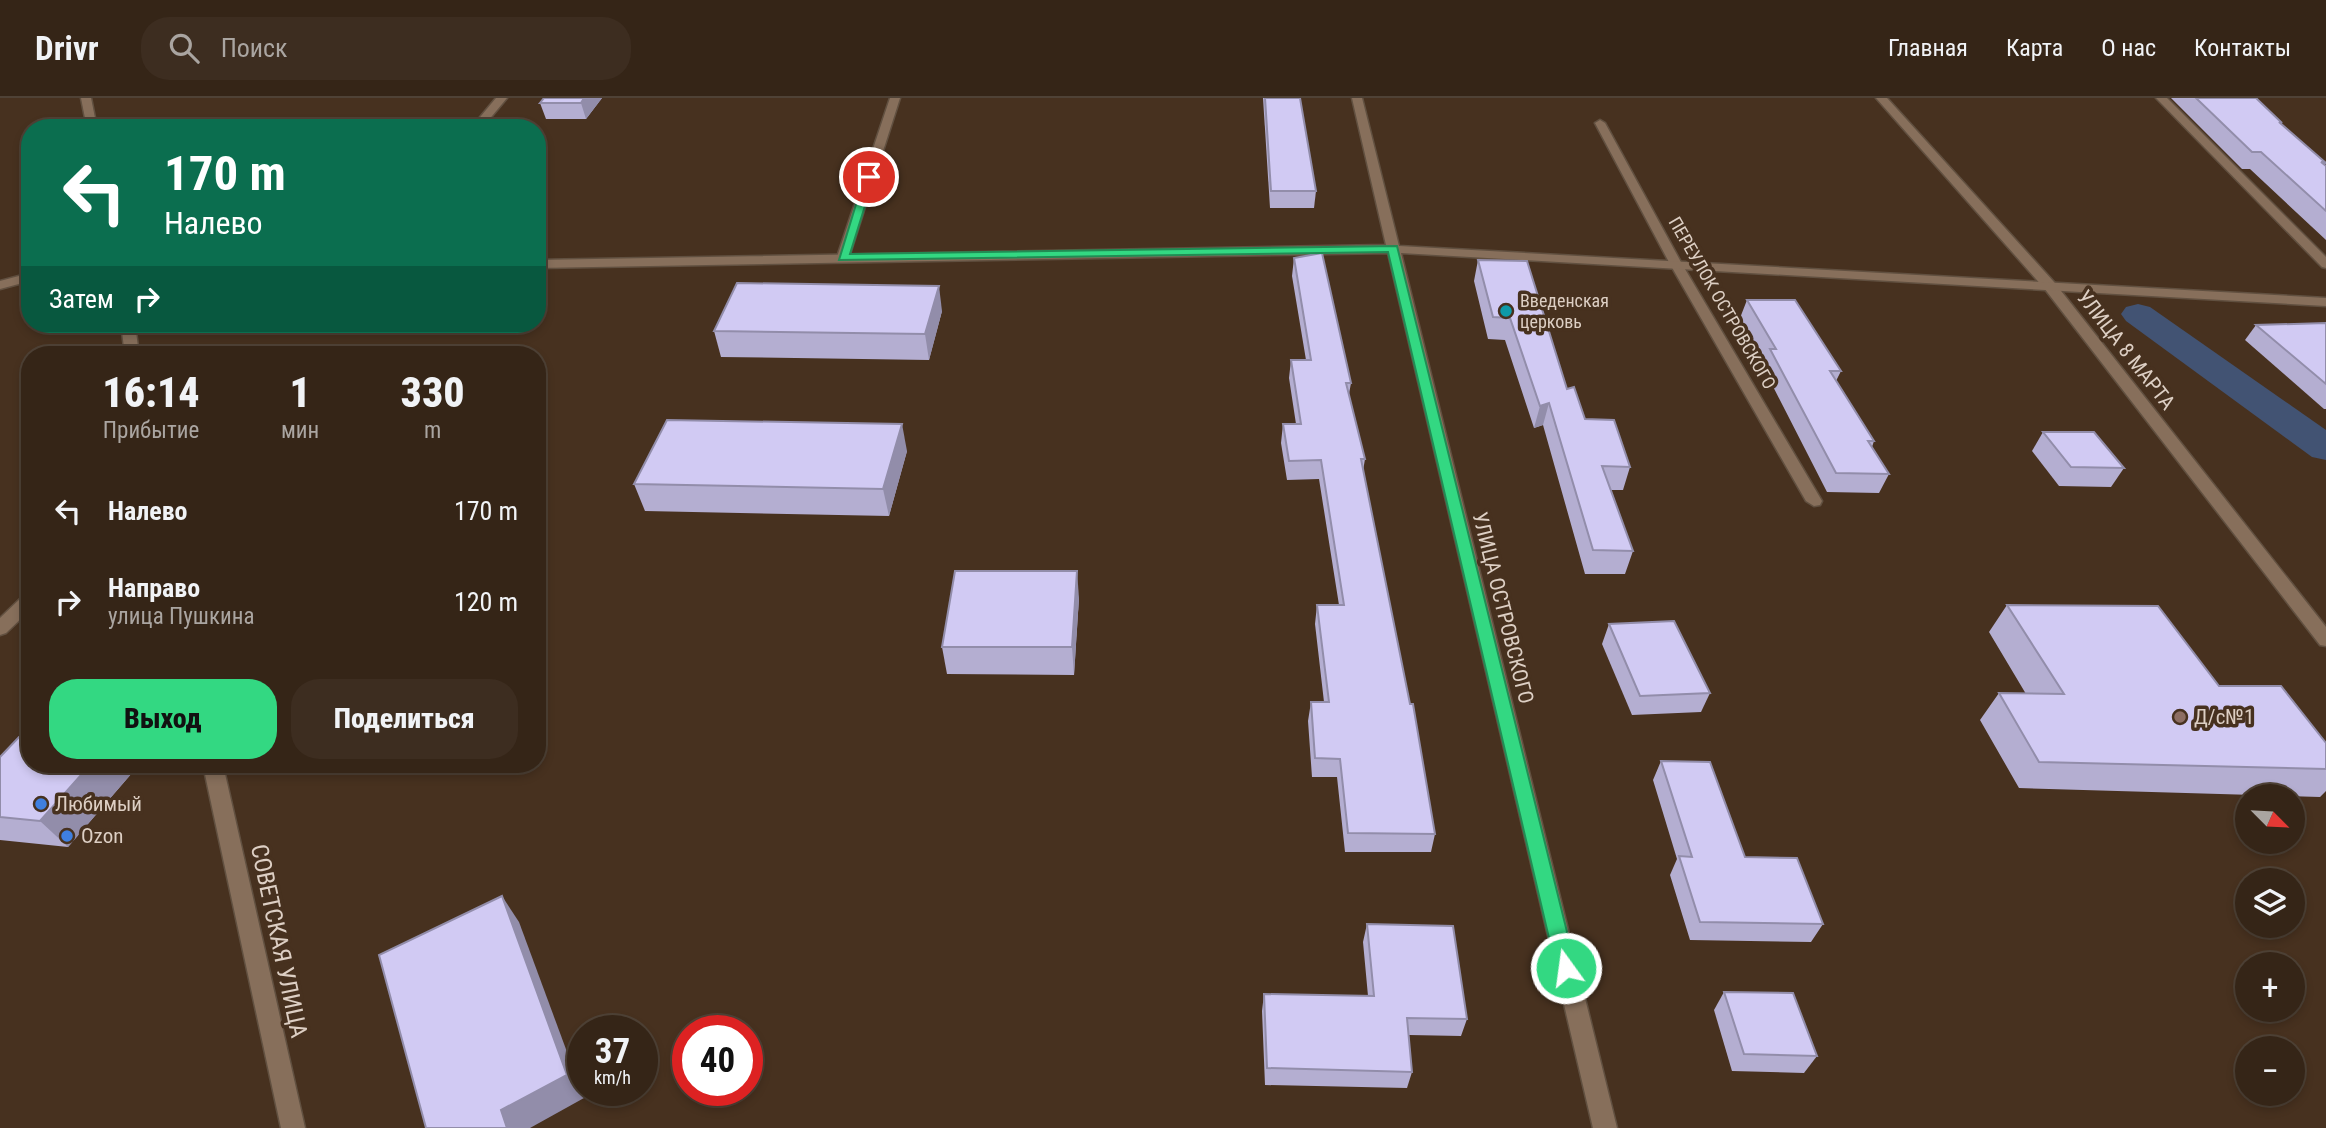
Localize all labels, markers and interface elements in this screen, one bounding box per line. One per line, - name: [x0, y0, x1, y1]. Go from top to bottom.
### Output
- search box: [141, 17, 631, 80]
- text: Drivr: [35, 29, 99, 68]
- icon: search: [165, 29, 203, 67]
- text: Поиск: [221, 33, 288, 63]
- text: Главная: [1888, 34, 1968, 62]
- text: Карта: [2006, 34, 2063, 62]
- text: О нас: [2101, 34, 2156, 62]
- text: Контакты: [2194, 34, 2291, 62]
- text: 170 m: [164, 145, 286, 202]
- icon: left: [49, 147, 140, 238]
- pin: [839, 147, 899, 207]
- icon: arrive: [850, 158, 888, 196]
- text: Налево: [164, 204, 263, 242]
- street label: ПЕРЕУЛОК ОСТРОВСКОГО: [1665, 213, 1780, 393]
- icon: right: [128, 280, 166, 318]
- text: Затем: [49, 284, 114, 314]
- street label: УЛИЦА 8 МАРТА: [2072, 286, 2180, 414]
- place label: Введенская церковь: [1520, 290, 1609, 332]
- marker: Введенская церковь: [1498, 303, 1514, 319]
- text: 16:14: [102, 368, 200, 417]
- text: 1: [289, 368, 311, 417]
- text: 330: [401, 368, 465, 417]
- text: Прибытие: [103, 417, 199, 444]
- text: мин: [281, 417, 319, 444]
- text: m: [424, 417, 441, 444]
- icon: left: [49, 492, 87, 530]
- text: Налево: [108, 496, 188, 526]
- text: 170 m: [454, 496, 518, 526]
- street label: УЛИЦА ОСТРОВСКОГО: [1468, 510, 1538, 706]
- text: Направо: [108, 573, 200, 603]
- icon: right: [49, 583, 87, 621]
- text: 120 m: [454, 587, 518, 617]
- text: улица Пушкина: [108, 603, 254, 630]
- button: Выход: [49, 679, 277, 759]
- button: Поделиться: [291, 679, 518, 759]
- place label: Д/с№1: [2194, 705, 2254, 729]
- marker: Д/с№1: [2172, 709, 2188, 725]
- north arrow: [2235, 784, 2305, 854]
- map controls: [2235, 784, 2305, 1106]
- place label: Любимый: [55, 792, 142, 816]
- marker: Любимый: [33, 796, 49, 812]
- place label: Ozon: [81, 824, 123, 848]
- marker: Ozon: [59, 828, 75, 844]
- street label: СОВЕТСКАЯ УЛИЦА: [245, 842, 313, 1040]
- button: layers: [2235, 868, 2305, 938]
- position arrow: [1529, 931, 1603, 1005]
- button: +: [2235, 952, 2305, 1022]
- speed limit sign: 40: [672, 1015, 763, 1106]
- text: 37: [595, 1031, 630, 1072]
- button: −: [2235, 1036, 2305, 1106]
- text: km/h: [594, 1067, 631, 1088]

